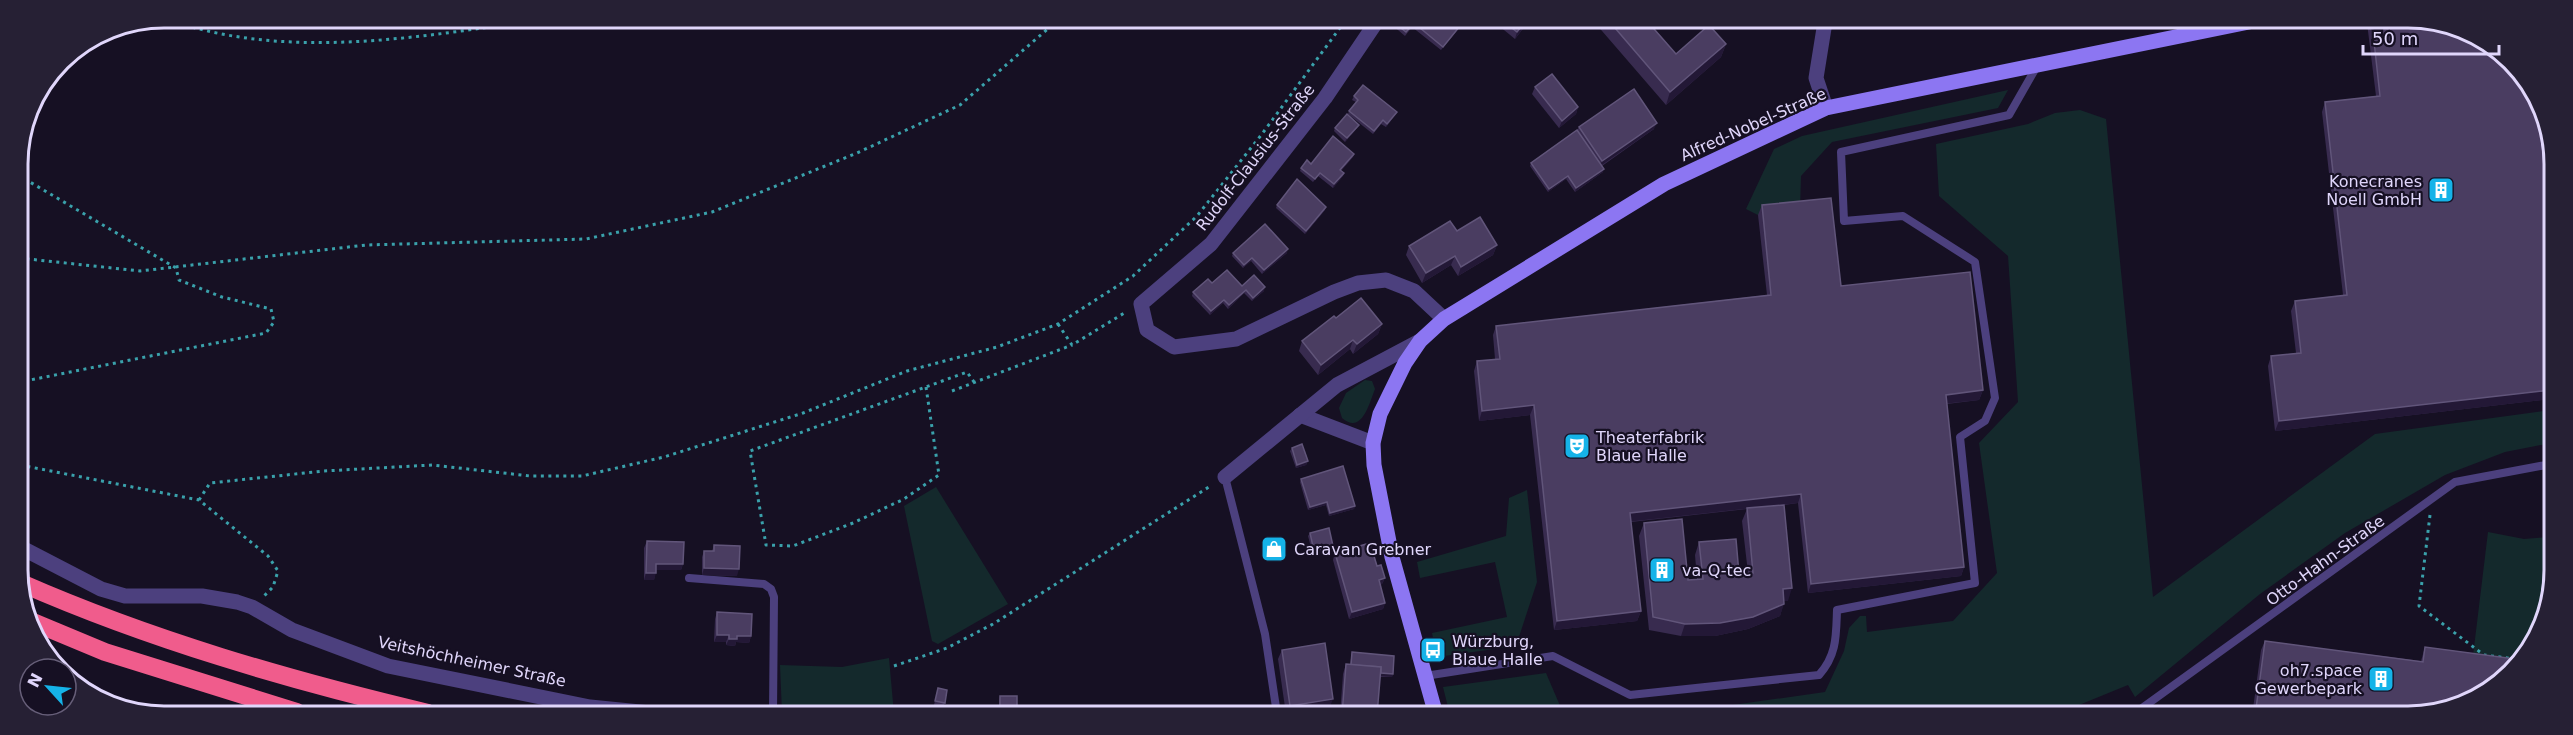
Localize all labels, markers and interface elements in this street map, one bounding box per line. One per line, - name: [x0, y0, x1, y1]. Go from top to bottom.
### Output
- scale bar: [2363, 18, 2500, 56]
- text: 50 m: [2372, 28, 2418, 49]
- street label: Rudolf-Clausius-Straße: [1192, 80, 1319, 234]
- street label: Alfred-Nobel-Straße: [1677, 84, 1829, 165]
- place label: Konecranes Noell GmbH: [2326, 172, 2422, 209]
- building icon: Konecranes Noell GmbH: [2426, 175, 2456, 205]
- place label: Theaterfabrik Blaue Halle: [1595, 428, 1705, 465]
- theatre icon: Theaterfabrik Blaue Halle: [1562, 431, 1592, 461]
- street label: Otto-Hahn-Straße: [2262, 511, 2388, 610]
- shop icon: Caravan Grebner: [1259, 534, 1289, 564]
- place label: Caravan Grebner: [1294, 540, 1431, 559]
- building icon: va-Q-tec: [1647, 555, 1677, 585]
- place label: va-Q-tec: [1682, 561, 1751, 580]
- street label: Veitshöchheimer Straße: [376, 632, 568, 691]
- place label: Würzburg, Blaue Halle: [1452, 632, 1543, 669]
- bus stop icon: Würzburg, Blaue Halle: [1418, 635, 1448, 665]
- north arrow: [18, 657, 78, 717]
- place label: oh7.space Gewerbepark: [2254, 661, 2363, 698]
- building icon: oh7.space Gewerbepark: [2366, 664, 2396, 694]
- text: N: [24, 670, 47, 691]

